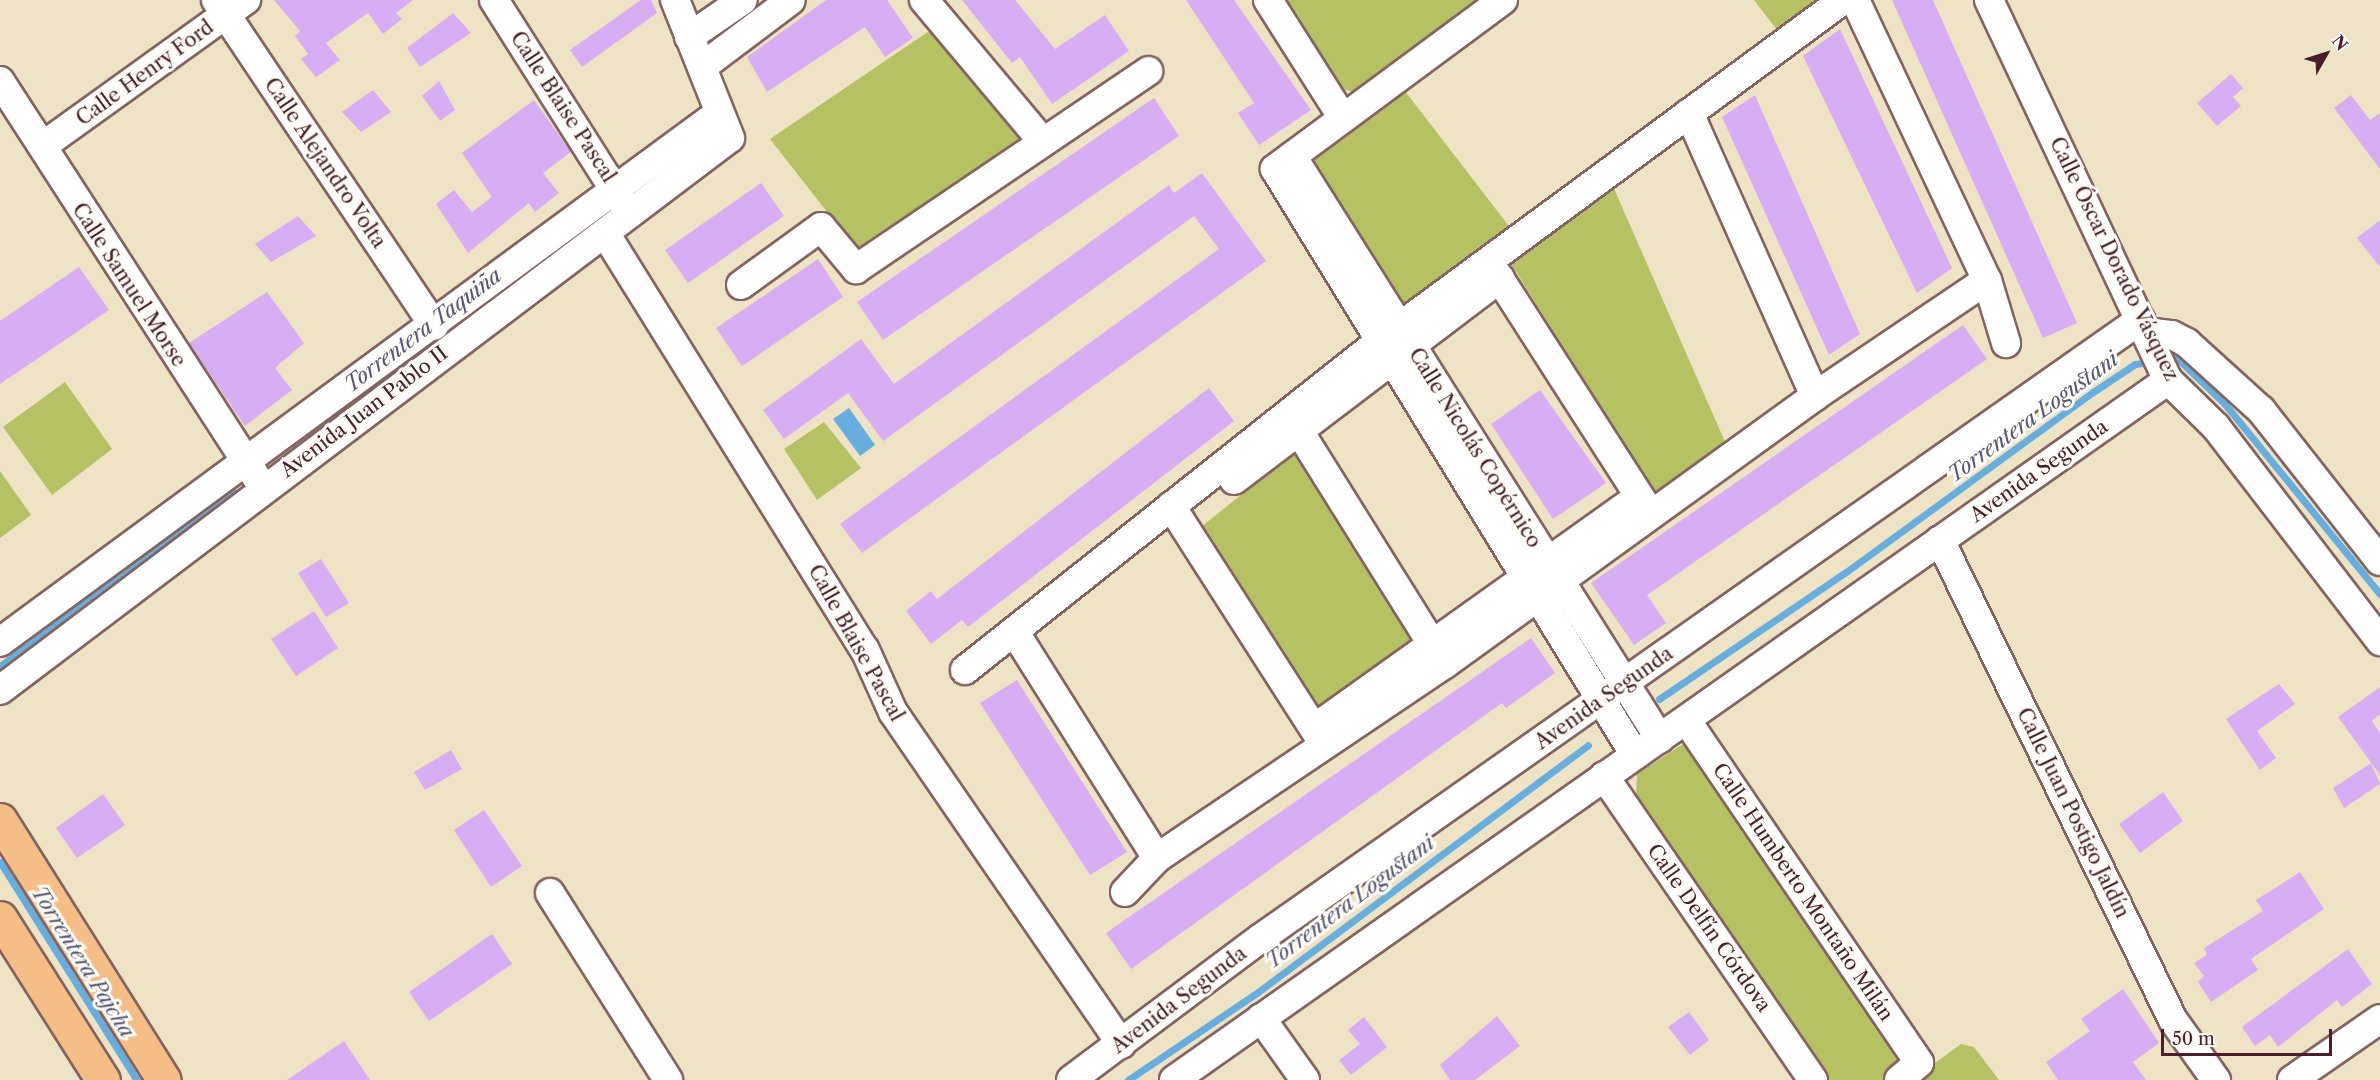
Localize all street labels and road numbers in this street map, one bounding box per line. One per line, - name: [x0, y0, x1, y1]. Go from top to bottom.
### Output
- street label: Calle Henry Ford: [71, 15, 219, 131]
- street label: Calle Blaise Pascal: [505, 27, 621, 187]
- street label: Calle Alejandro Volta: [259, 73, 391, 253]
- street label: Calle Óscar Dorado Vásquez: [2044, 133, 2184, 385]
- street label: Calle Samuel Morse: [67, 199, 191, 371]
- street label: Avenida Juan Pablo II: [276, 341, 452, 483]
- street label: Calle Nicolás Copérnico: [1404, 344, 1546, 552]
- street label: Avenida Segunda: [1965, 414, 2113, 528]
- street label: Calle Blaise Pascal: [803, 561, 909, 725]
- street label: Avenida Segunda: [1530, 641, 1678, 755]
- street label: Calle Juan Postigo Jaldín: [2012, 704, 2134, 922]
- street label: Calle Humberto Montaño Milán: [1708, 759, 1898, 1025]
- street label: Calle Delfín Córdova: [1642, 839, 1776, 1017]
- street label: Avenida Segunda: [1107, 941, 1251, 1059]

